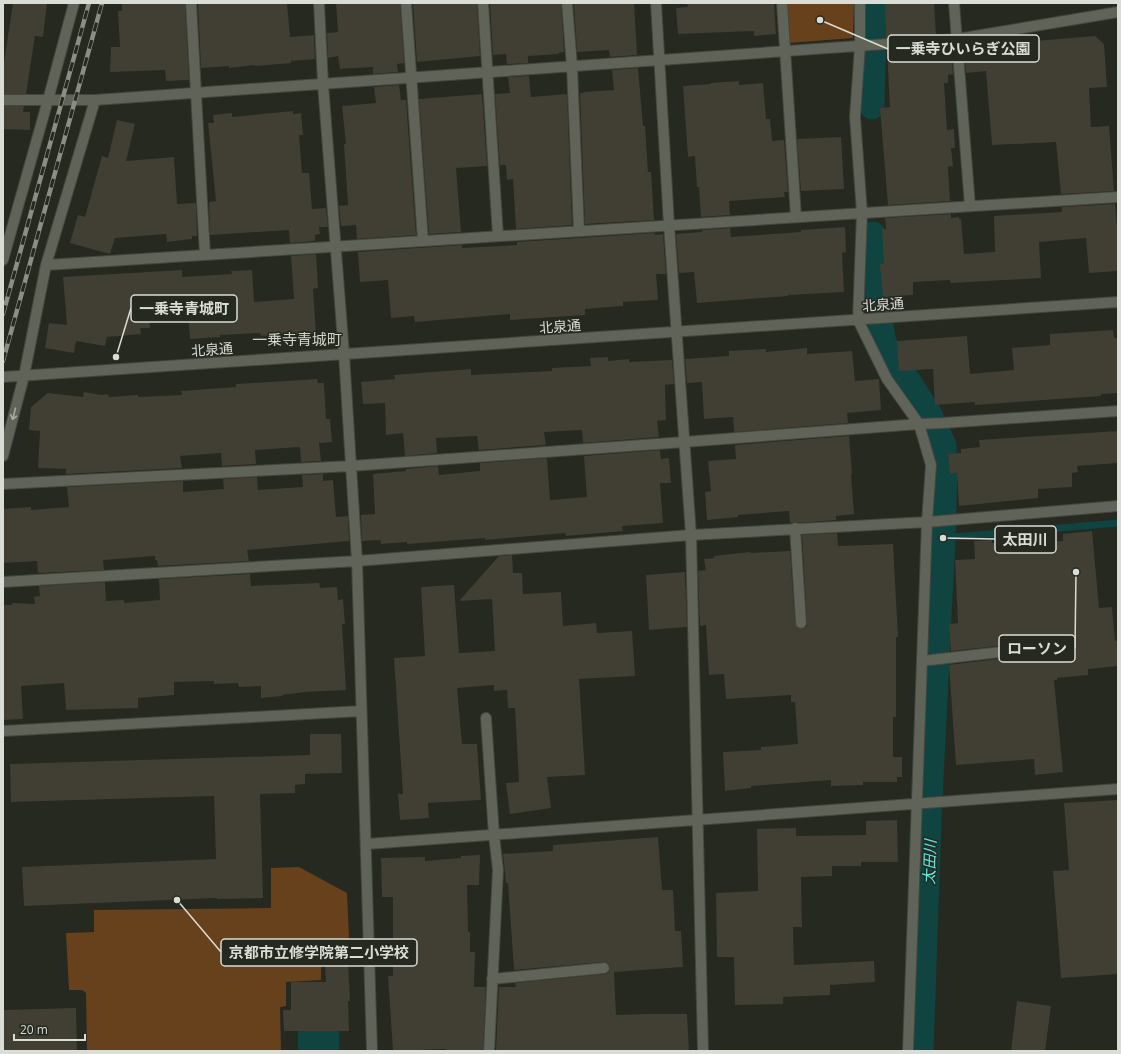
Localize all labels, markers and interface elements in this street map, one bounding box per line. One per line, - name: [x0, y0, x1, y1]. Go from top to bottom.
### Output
- callout: 一乗寺ひいらぎ公園: [888, 35, 1039, 62]
- text: 一乗寺ひいらぎ公園: [895, 38, 1031, 58]
- street label: 北泉通: [861, 293, 905, 315]
- callout: 一乗寺青城町: [131, 295, 237, 322]
- text: 一乗寺青城町: [139, 298, 229, 318]
- street label: 北泉通: [538, 315, 582, 337]
- district label: 一乗寺青城町: [252, 329, 342, 349]
- street label: 北泉通: [190, 338, 234, 360]
- one-way arrow: [10, 407, 17, 420]
- callout: 太田川: [995, 526, 1056, 553]
- text: 太田川: [1002, 529, 1048, 549]
- callout: ローソン: [999, 635, 1075, 662]
- text: ローソン: [1007, 638, 1067, 658]
- water label: 太田川: [918, 837, 940, 885]
- callout: 京都市立修学院第二小学校: [221, 939, 417, 966]
- text: 京都市立修学院第二小学校: [229, 942, 409, 962]
- scale bar: [14, 1016, 85, 1042]
- text: 20 m: [20, 1021, 48, 1038]

